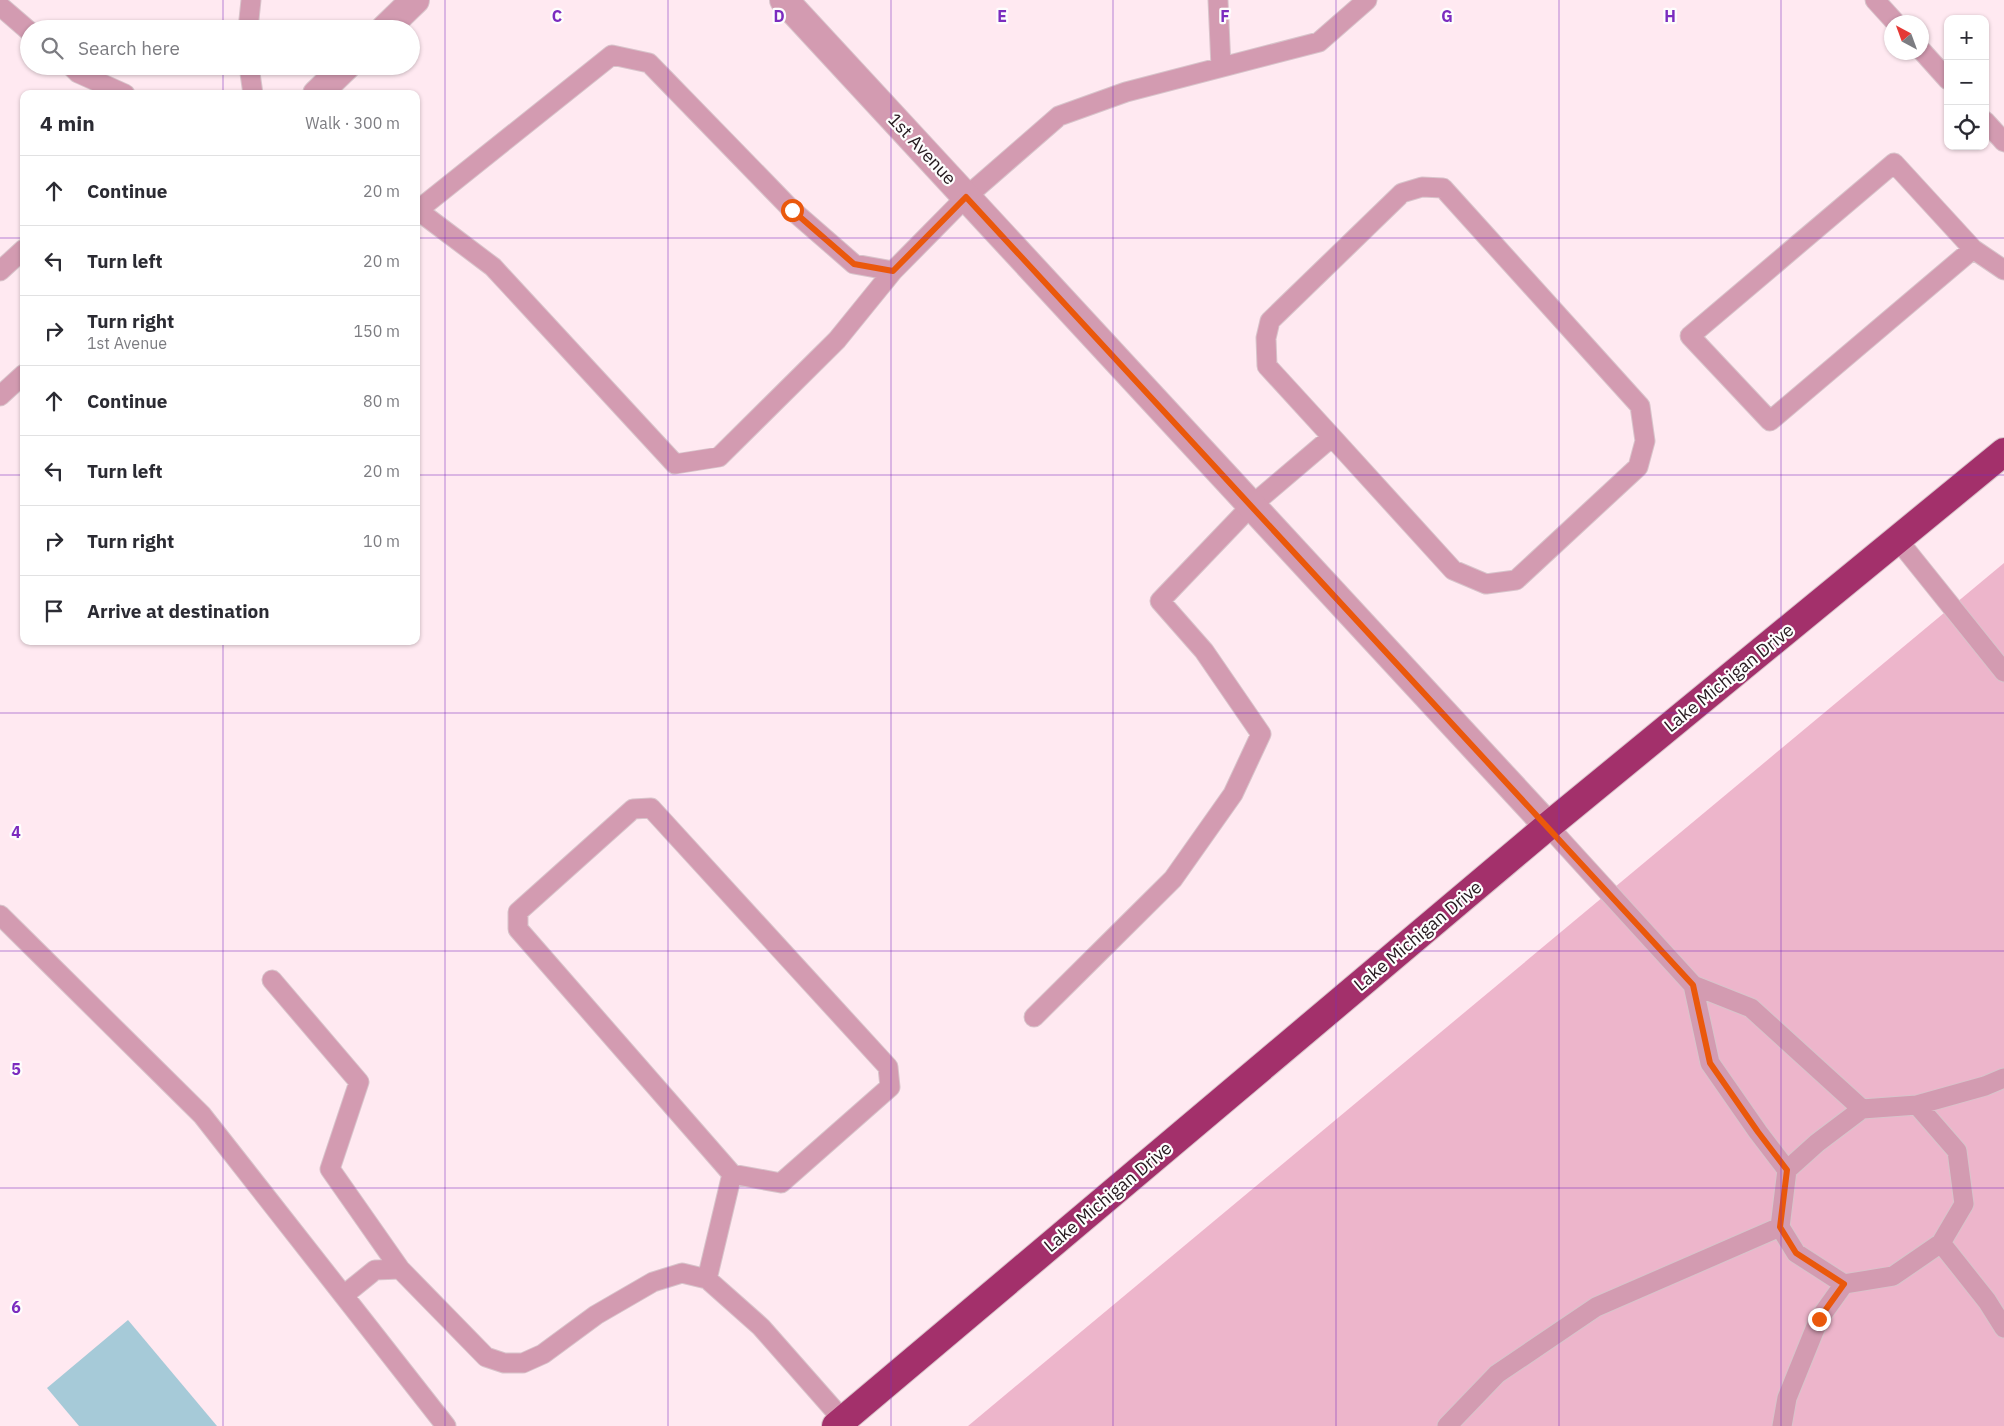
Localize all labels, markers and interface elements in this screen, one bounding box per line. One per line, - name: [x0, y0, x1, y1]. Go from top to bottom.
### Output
- text: C: [552, 6, 562, 26]
- text: D: [773, 6, 785, 26]
- text: E: [997, 6, 1007, 26]
- text: F: [1220, 6, 1230, 26]
- text: G: [1441, 6, 1453, 26]
- text: H: [1664, 6, 1676, 26]
- north arrow: [1884, 15, 1929, 60]
- map controls: [1944, 15, 1989, 150]
- button: +: [1944, 15, 1989, 60]
- search box: [20, 20, 420, 75]
- icon: search: [38, 34, 66, 62]
- text: Search here: [78, 36, 180, 60]
- button: −: [1944, 60, 1989, 105]
- button: locate: [1944, 105, 1989, 150]
- street label: 1st Avenue: [883, 108, 962, 190]
- text: 4 min: [40, 109, 95, 137]
- text: Walk · 300 m: [305, 113, 400, 133]
- icon: ahead: [40, 177, 68, 205]
- text: Continue: [87, 179, 167, 203]
- text: 20 m: [363, 181, 400, 201]
- route start: [781, 199, 804, 222]
- icon: left: [40, 247, 68, 275]
- text: Turn left: [87, 249, 163, 273]
- text: 20 m: [363, 251, 400, 271]
- text: Turn right: [87, 309, 174, 333]
- icon: right: [40, 317, 68, 345]
- text: 150 m: [353, 321, 400, 341]
- text: 1st Avenue: [87, 333, 167, 353]
- icon: ahead: [40, 387, 68, 415]
- text: Continue: [87, 389, 167, 413]
- text: 80 m: [363, 391, 400, 411]
- icon: left: [40, 457, 68, 485]
- text: Turn left: [87, 459, 163, 483]
- text: 20 m: [363, 461, 400, 481]
- icon: right: [40, 527, 68, 555]
- text: Turn right: [87, 529, 174, 553]
- text: 10 m: [363, 531, 400, 551]
- icon: arrive: [40, 597, 68, 625]
- text: Arrive at destination: [87, 599, 270, 623]
- street label: Lake Michigan Drive: [1659, 618, 1798, 737]
- text: 4: [11, 822, 21, 842]
- street label: Lake Michigan Drive: [1349, 875, 1486, 996]
- text: 5: [11, 1059, 21, 1079]
- street label: Lake Michigan Drive: [1039, 1136, 1176, 1257]
- text: 6: [11, 1297, 21, 1317]
- route end: [1808, 1308, 1831, 1331]

